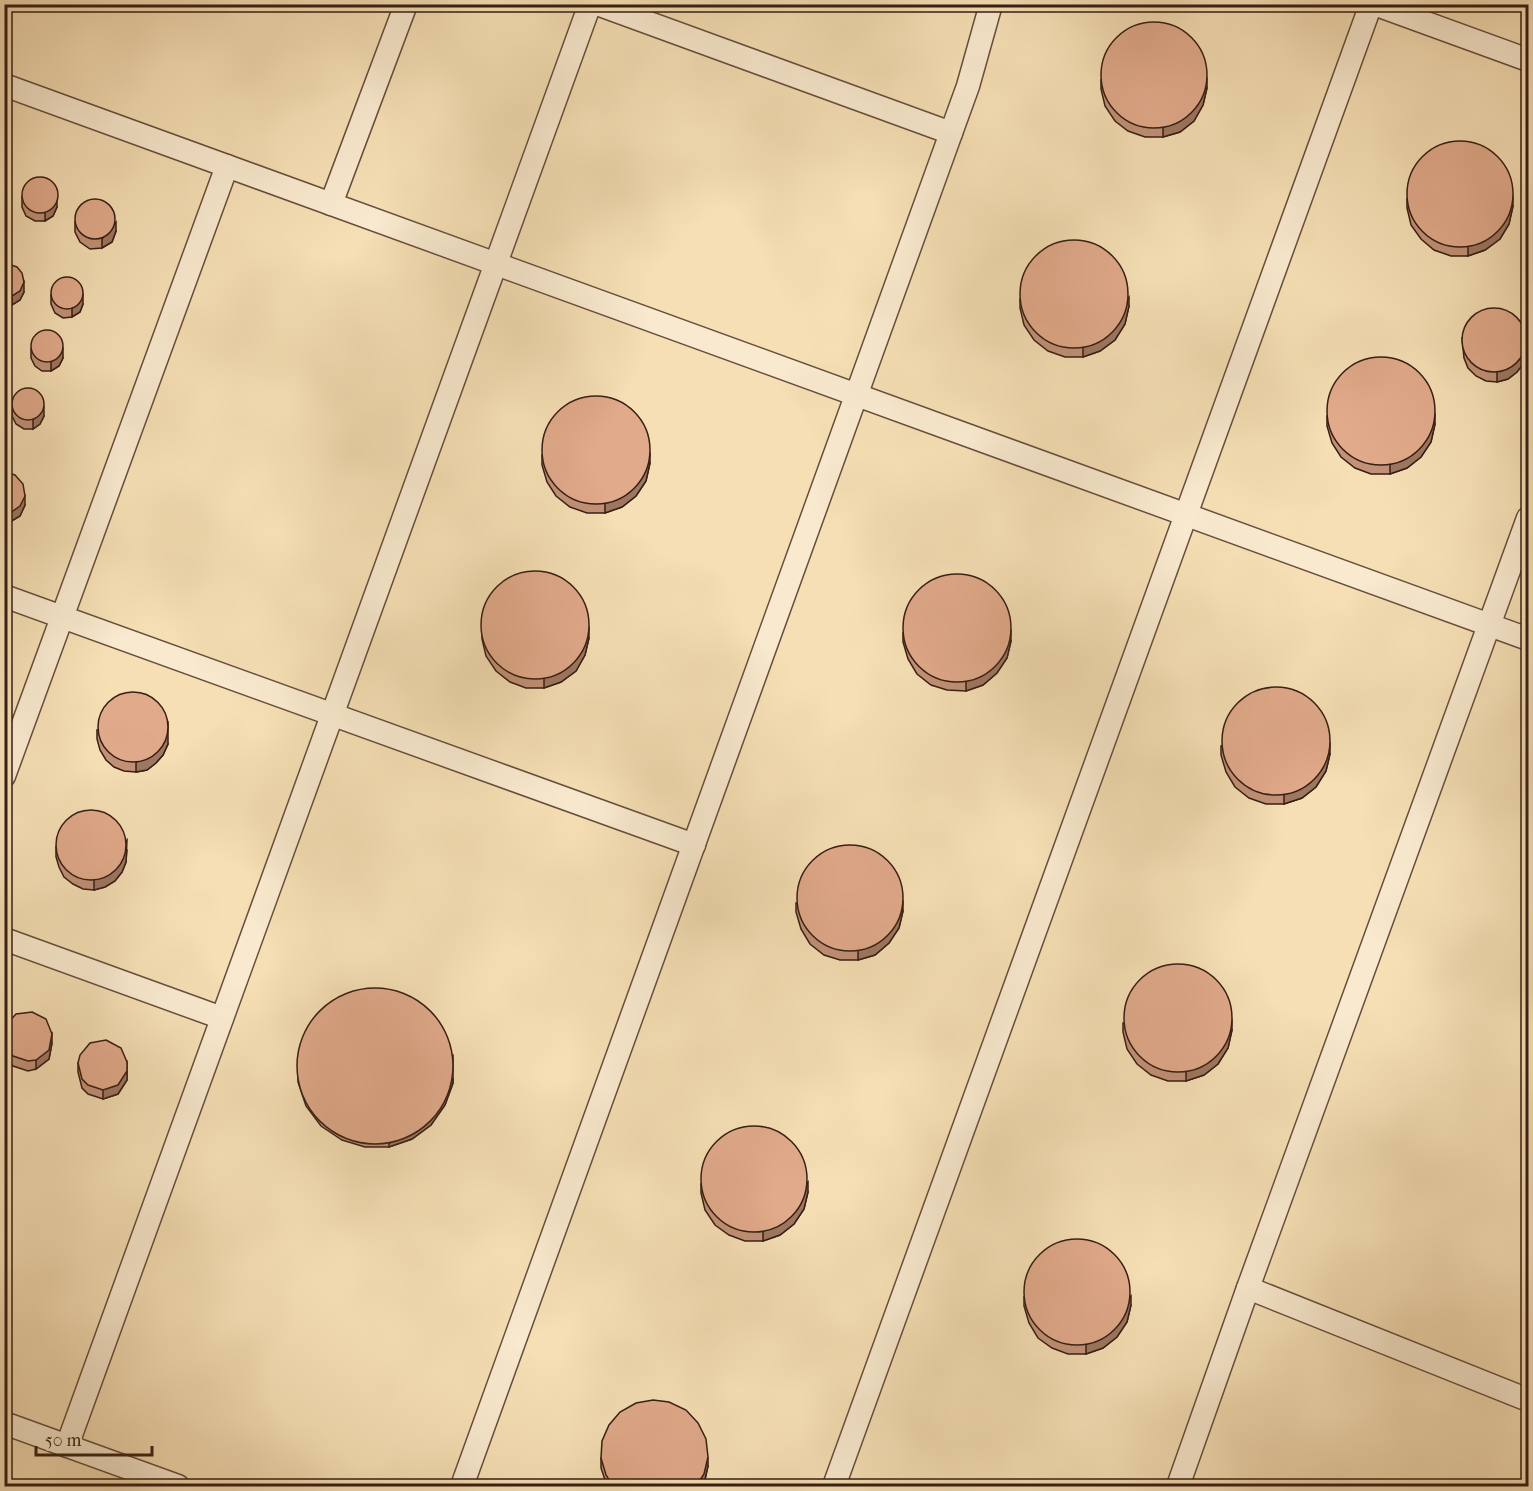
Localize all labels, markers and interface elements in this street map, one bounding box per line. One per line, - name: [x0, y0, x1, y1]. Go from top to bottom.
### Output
- scale bar: [36, 1419, 152, 1457]
- text: 50 m: [45, 1430, 82, 1451]

